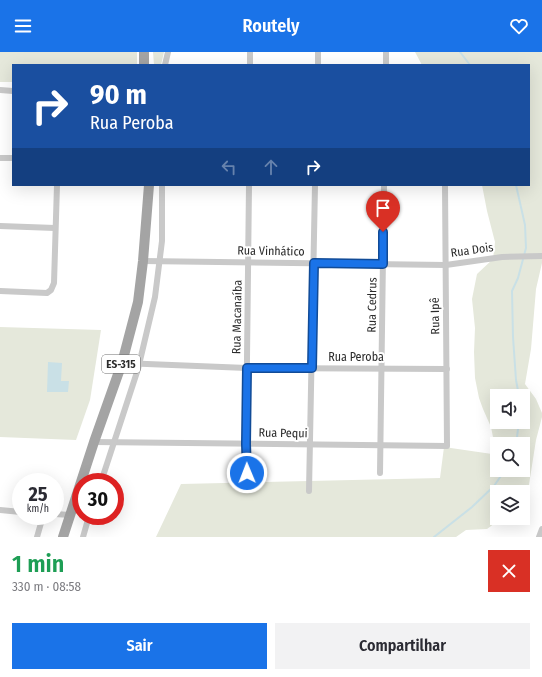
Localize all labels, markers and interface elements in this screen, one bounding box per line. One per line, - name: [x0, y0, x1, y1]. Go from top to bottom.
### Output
- icon: menu: [12, 15, 34, 37]
- text: Routely: [243, 15, 299, 37]
- icon: heart: [508, 15, 530, 37]
- text: 90 m: [90, 78, 147, 111]
- icon: right: [24, 80, 76, 132]
- text: Rua Peroba: [90, 112, 174, 134]
- icon: left: [218, 156, 240, 178]
- icon: ahead: [260, 156, 282, 178]
- icon: right: [302, 156, 324, 178]
- pin: [366, 191, 400, 232]
- icon: arrive: [372, 197, 394, 219]
- street label: Rua Dois: [450, 240, 494, 260]
- street label: Rua Vinhático: [237, 243, 305, 259]
- street label: Rua Cedrus: [365, 277, 379, 333]
- street label: Rua Macanaíba: [229, 280, 245, 354]
- street label: Rua Ipê: [428, 297, 442, 335]
- street label: Rua Peroba: [328, 350, 384, 364]
- road number: ES-315: [102, 355, 140, 373]
- map controls: [490, 389, 530, 525]
- button: sound: [490, 389, 530, 429]
- street label: Rua Pequi: [258, 426, 308, 440]
- button: search: [490, 437, 530, 477]
- position arrow: [226, 452, 268, 494]
- speed limit sign: 30: [72, 473, 124, 525]
- text: 25: [28, 482, 48, 506]
- button: layers: [490, 485, 530, 525]
- text: km/h: [27, 503, 49, 515]
- text: 1 min: [12, 550, 64, 578]
- button: close: [488, 550, 530, 592]
- text: 330 m · 08:58: [12, 579, 81, 594]
- button: Sair: [12, 623, 267, 669]
- button: Compartilhar: [275, 623, 530, 669]

